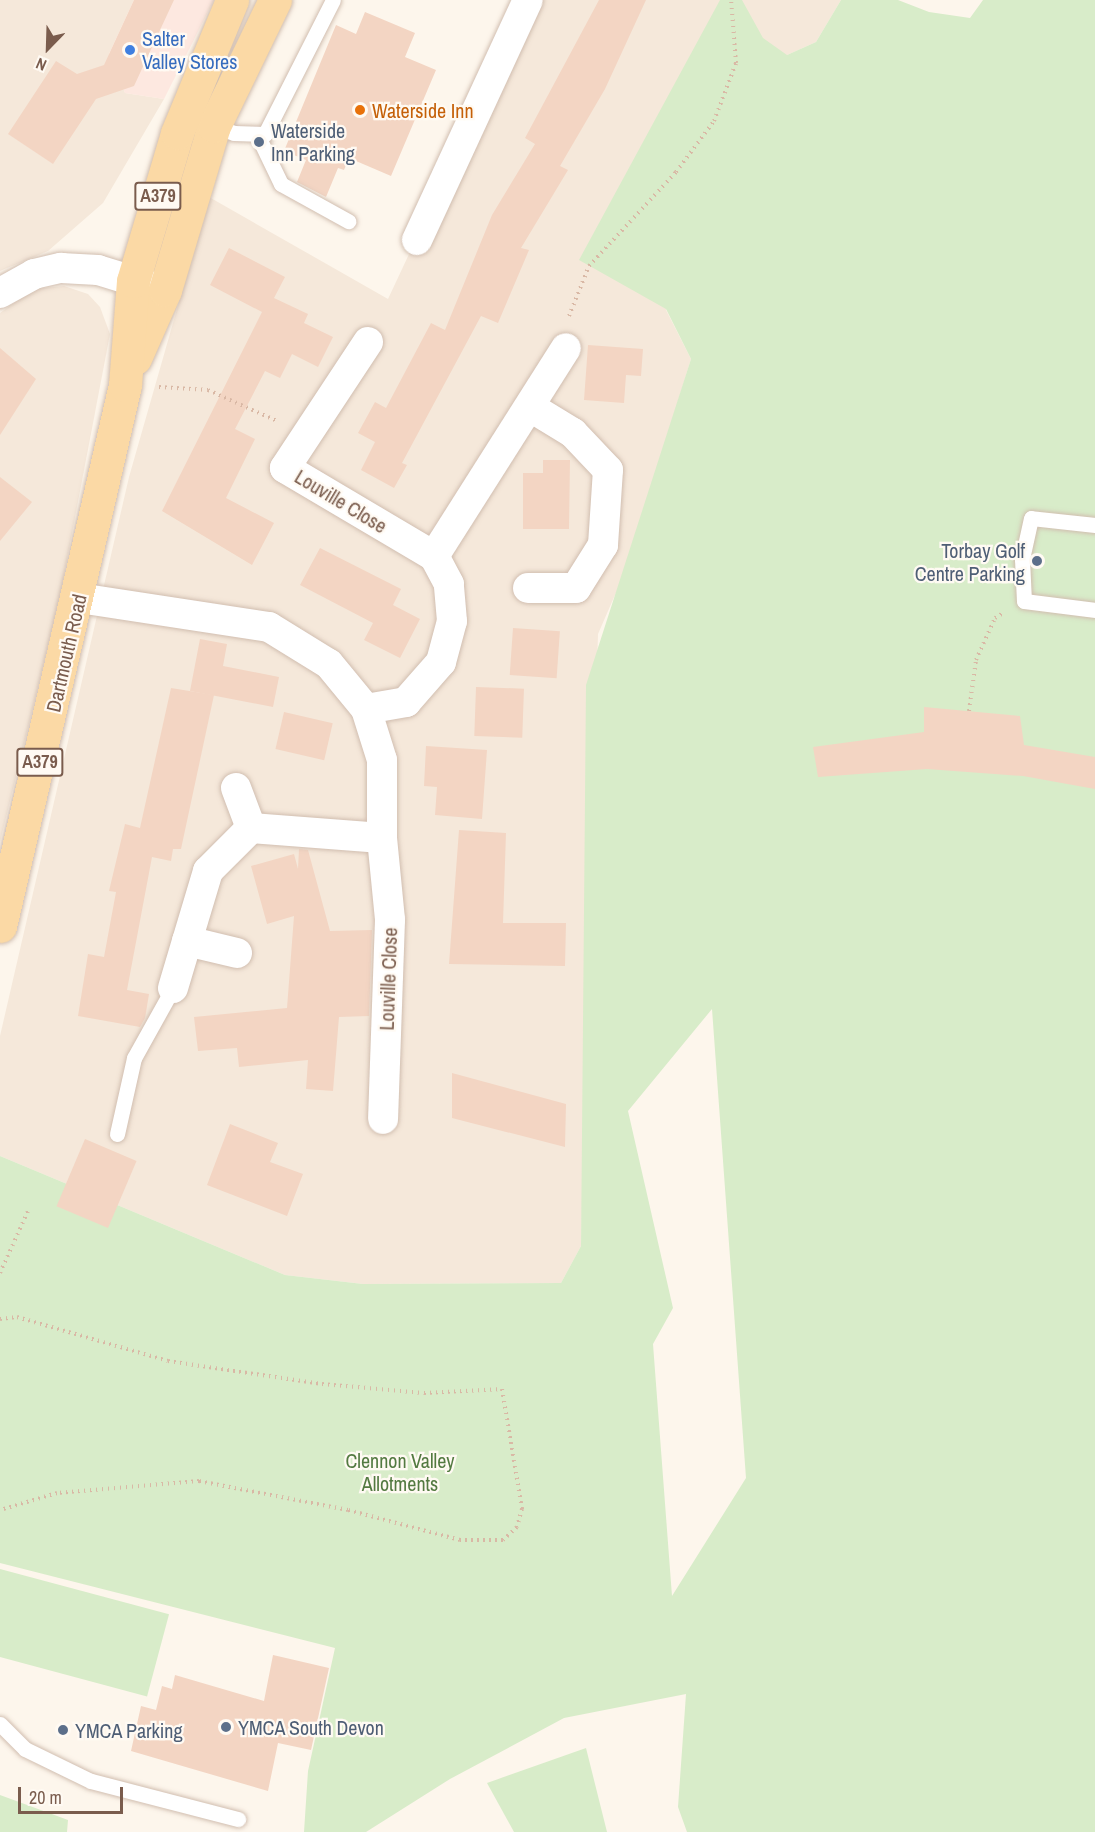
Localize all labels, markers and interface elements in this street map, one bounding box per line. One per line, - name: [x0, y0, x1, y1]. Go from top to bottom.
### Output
- north arrow: [18, 18, 78, 78]
- place label: Salter Valley Stores: [142, 27, 237, 74]
- marker: Salter Valley Stores: [123, 43, 137, 57]
- text: N: [32, 53, 50, 77]
- place label: Waterside Inn: [372, 98, 473, 122]
- marker: Waterside Inn: [353, 103, 367, 117]
- place label: Waterside Inn Parking: [271, 118, 355, 165]
- marker: Waterside Inn Parking: [252, 135, 266, 149]
- road number: A379: [134, 181, 182, 211]
- street label: Louville Close: [291, 464, 391, 538]
- place label: Torbay Golf Centre Parking: [915, 538, 1025, 585]
- marker: Torbay Golf Centre Parking: [1030, 554, 1044, 568]
- street label: Dartmouth Road: [41, 592, 91, 714]
- road number: A379: [16, 747, 64, 777]
- street label: Louville Close: [374, 927, 402, 1031]
- park label: Clennon Valley Allotments: [345, 1448, 455, 1495]
- place label: YMCA South Devon: [238, 1715, 385, 1739]
- place label: YMCA Parking: [75, 1718, 183, 1742]
- marker: YMCA South Devon: [219, 1720, 233, 1734]
- marker: YMCA Parking: [56, 1723, 70, 1737]
- scale bar: [21, 1775, 126, 1813]
- text: 20 m: [29, 1785, 62, 1810]

